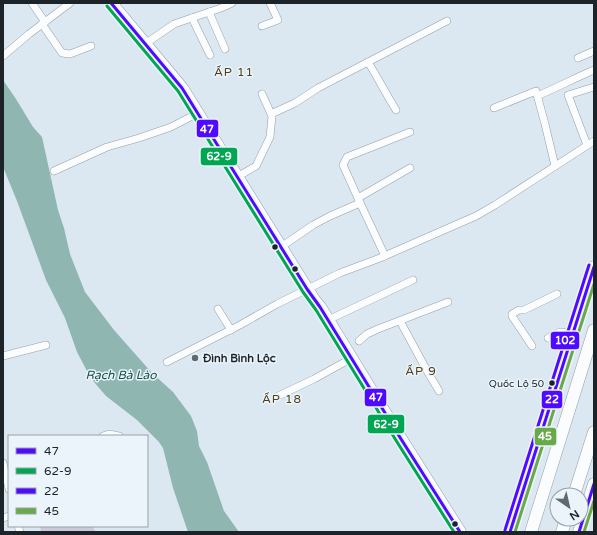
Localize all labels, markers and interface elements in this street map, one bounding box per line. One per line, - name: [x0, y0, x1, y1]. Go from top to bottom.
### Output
- district label: ẤP 11: [214, 65, 254, 79]
- line badge: 47: [196, 119, 219, 138]
- text: 47: [200, 123, 214, 136]
- line badge: 62-9: [200, 147, 238, 166]
- text: 62-9: [206, 150, 232, 163]
- unlabelled marker: [270, 242, 280, 252]
- unlabelled marker: [290, 264, 300, 274]
- line badge: 102: [550, 331, 580, 350]
- text: 102: [555, 334, 575, 347]
- place label: Đình Bình Lộc: [202, 352, 276, 365]
- marker: Đình Bình Lộc: [190, 353, 200, 363]
- district label: ẤP 9: [405, 364, 437, 378]
- water label: Rạch Bà Lào: [85, 368, 157, 382]
- place label: Quốc Lộ 50: [489, 378, 544, 390]
- marker: Quốc Lộ 50: [547, 378, 557, 388]
- line badge: 47: [364, 388, 387, 407]
- line badge: 22: [541, 390, 563, 409]
- text: 47: [369, 391, 383, 404]
- district label: ẤP 18: [262, 392, 302, 406]
- text: 22: [545, 393, 559, 406]
- line badge: 62-9: [367, 414, 405, 434]
- text: 62-9: [373, 418, 399, 431]
- line badge: 45: [534, 427, 557, 446]
- text: 45: [538, 430, 552, 443]
- legend: [8, 435, 148, 527]
- text: 47: [44, 444, 59, 458]
- text: 62-9: [44, 464, 72, 478]
- text: 22: [44, 484, 59, 498]
- north arrow: [549, 487, 589, 527]
- text: 45: [44, 504, 59, 518]
- text: N: [567, 507, 582, 523]
- unlabelled marker: [450, 519, 460, 529]

